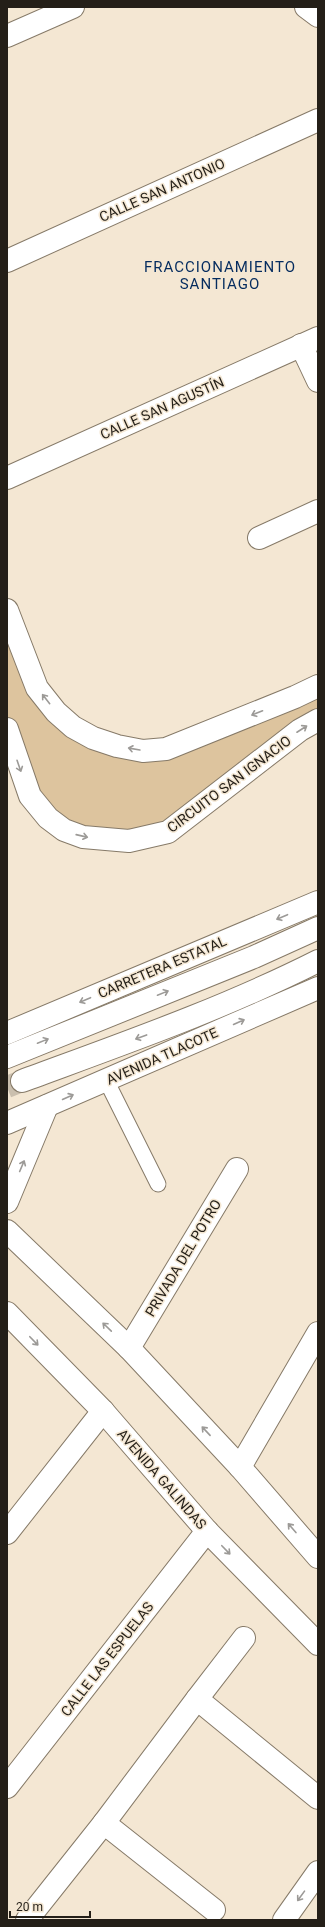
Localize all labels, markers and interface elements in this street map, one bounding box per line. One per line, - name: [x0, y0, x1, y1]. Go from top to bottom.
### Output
- street label: CALLE SAN ANTONIO: [97, 155, 227, 225]
- district label: FRACCIONAMIENTO SANTIAGO: [144, 258, 296, 293]
- street label: CALLE SAN AGUSTÍN: [97, 373, 226, 443]
- one-way arrow: [41, 693, 50, 704]
- one-way arrow: [251, 709, 263, 717]
- one-way arrow: [296, 725, 308, 733]
- street label: CIRCUITO SAN IGNACIO: [164, 732, 294, 836]
- one-way arrow: [128, 745, 141, 753]
- one-way arrow: [16, 760, 24, 772]
- one-way arrow: [76, 832, 89, 840]
- one-way arrow: [277, 914, 289, 921]
- street label: CARRETERA ESTATAL: [95, 933, 229, 1001]
- one-way arrow: [157, 989, 169, 996]
- one-way arrow: [79, 997, 91, 1004]
- one-way arrow: [232, 1018, 244, 1025]
- street label: AVENIDA TLACOTE: [104, 1024, 220, 1088]
- one-way arrow: [135, 1033, 147, 1041]
- one-way arrow: [36, 1037, 48, 1045]
- one-way arrow: [62, 1092, 74, 1100]
- one-way arrow: [19, 1161, 26, 1173]
- street label: PRIVADA DEL POTRO: [142, 1197, 224, 1319]
- one-way arrow: [102, 1323, 112, 1332]
- one-way arrow: [29, 1336, 39, 1346]
- street label: AVENIDA GALINDAS: [114, 1426, 210, 1532]
- one-way arrow: [201, 1426, 211, 1436]
- one-way arrow: [288, 1523, 297, 1533]
- one-way arrow: [221, 1545, 231, 1555]
- street label: CALLE LAS ESPUELAS: [57, 1599, 157, 1719]
- one-way arrow: [297, 1891, 305, 1902]
- scale bar: [10, 1893, 90, 1919]
- text: 20 m: [16, 1900, 43, 1914]

